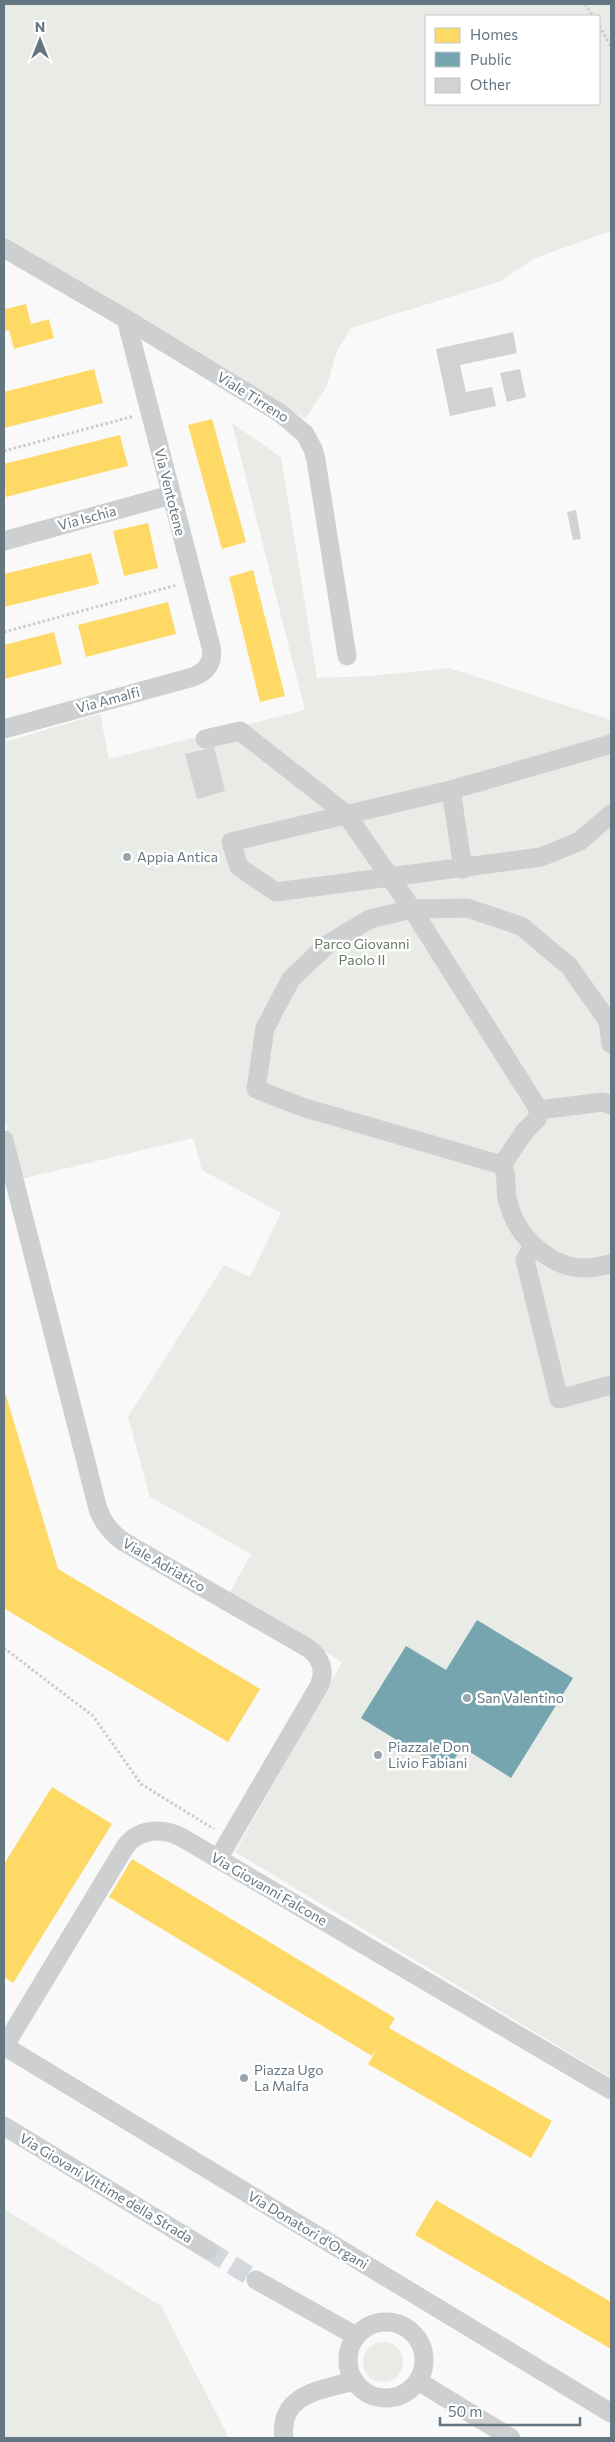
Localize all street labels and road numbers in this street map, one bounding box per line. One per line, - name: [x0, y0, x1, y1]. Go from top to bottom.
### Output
- street label: Viale Tirreno: [214, 368, 292, 425]
- street label: Via Ventotene: [151, 446, 190, 537]
- street label: Via Ischia: [56, 502, 118, 533]
- street label: Via Amalfi: [74, 683, 142, 716]
- street label: Viale Adriatico: [120, 1534, 209, 1595]
- street label: Via Giovanni Falcone: [208, 1848, 330, 1929]
- street label: Via Giovani Vittime della Strada: [17, 2129, 196, 2246]
- street label: Via Donatori d'Organi: [245, 2187, 372, 2272]

